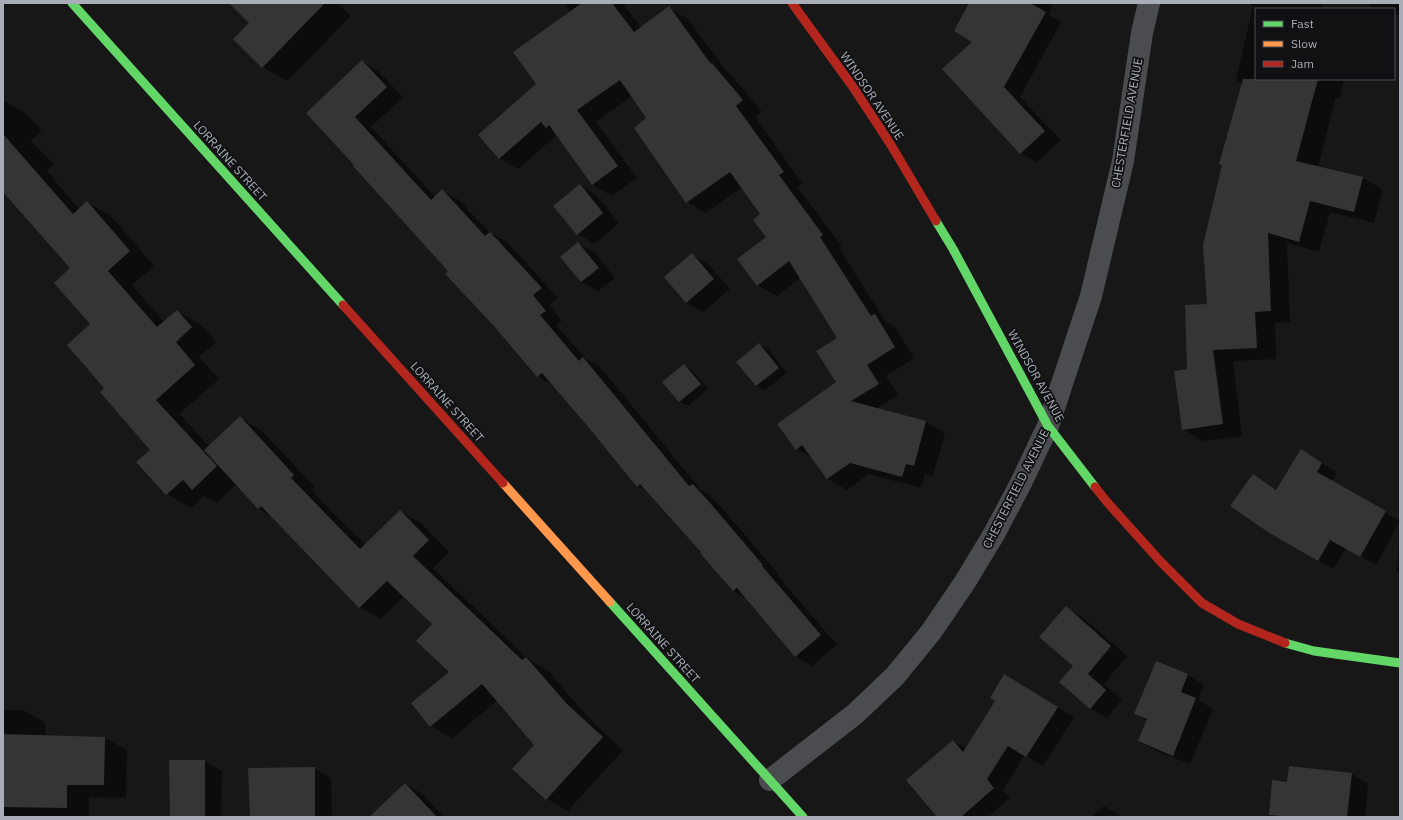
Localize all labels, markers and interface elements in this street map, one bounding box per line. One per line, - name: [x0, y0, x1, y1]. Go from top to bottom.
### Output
- legend: [1255, 8, 1395, 80]
- text: Fast: [1291, 16, 1314, 31]
- text: Slow: [1291, 36, 1317, 51]
- street label: WINDSOR AVENUE: [837, 49, 907, 143]
- text: Jam: [1291, 56, 1314, 71]
- street label: CHESTERFIELD AVENUE: [1108, 57, 1145, 189]
- street label: LORRAINE STREET: [190, 118, 270, 204]
- street label: WINDSOR AVENUE: [1005, 327, 1068, 424]
- street label: LORRAINE STREET: [407, 359, 487, 445]
- street label: CHESTERFIELD AVENUE: [979, 427, 1052, 551]
- street label: LORRAINE STREET: [623, 600, 703, 686]

